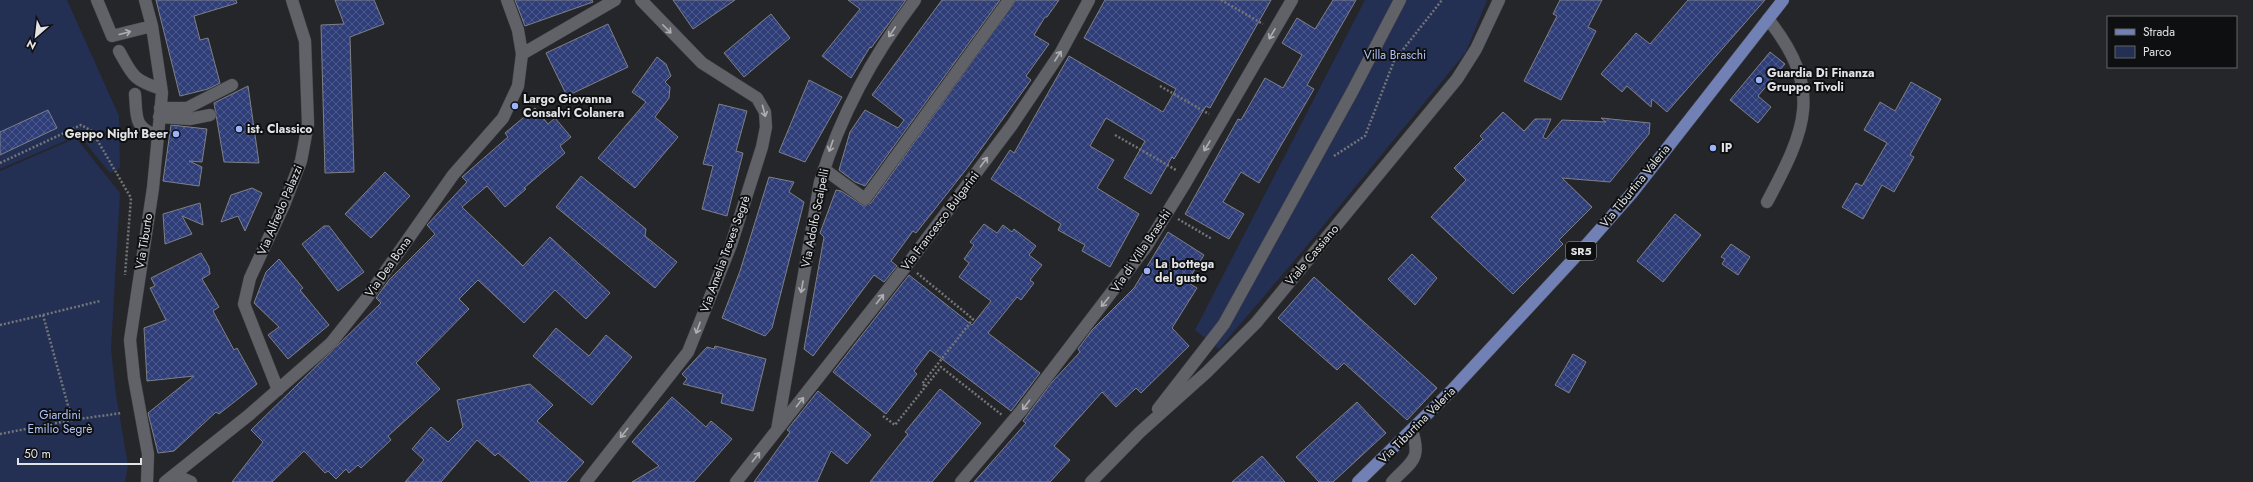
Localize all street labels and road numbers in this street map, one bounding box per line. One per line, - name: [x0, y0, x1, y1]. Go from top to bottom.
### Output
- street label: Via Tiburtina Valeria: [1596, 140, 1674, 231]
- street label: Via Alfredo Palazzi: [253, 162, 307, 258]
- street label: Via Adolfo Scalpelli: [797, 167, 833, 269]
- street label: Via Francesco Bulgarini: [897, 168, 983, 274]
- street label: Via Amelia Treves Segrè: [695, 193, 755, 315]
- street label: Via di Villa Braschi: [1107, 206, 1175, 296]
- street label: Via Tiburto: [131, 212, 157, 270]
- street label: Viale Cassiano: [1281, 220, 1343, 289]
- street label: Via Dea Bona: [361, 233, 415, 301]
- road number: SR5: [1566, 242, 1596, 260]
- street label: Via Tiburtina Valeria: [1374, 382, 1460, 468]

